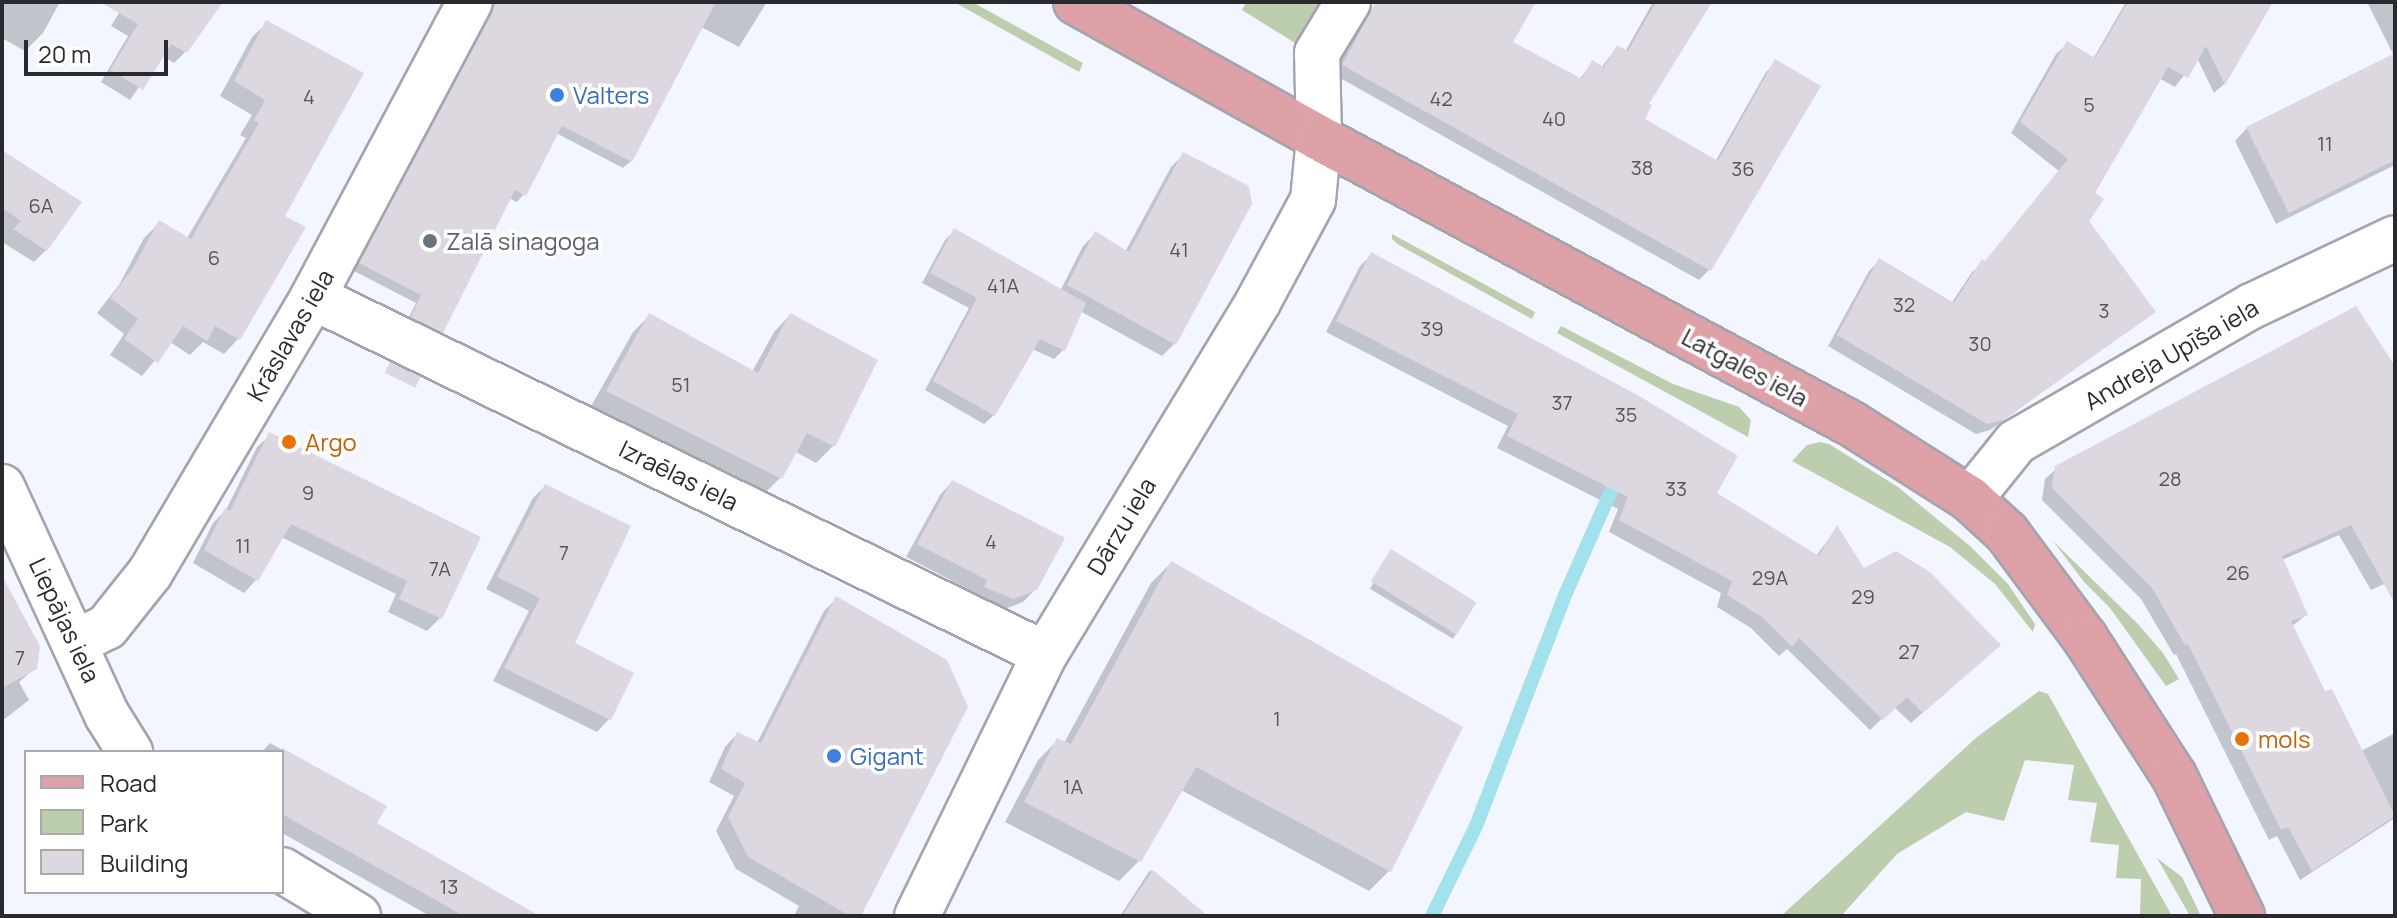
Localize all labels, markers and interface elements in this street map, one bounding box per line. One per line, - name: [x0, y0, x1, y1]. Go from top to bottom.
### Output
- scale bar: [28, 24, 172, 74]
- text: 20 m: [38, 37, 91, 70]
- place label: Valters: [573, 81, 649, 109]
- house number: 4: [303, 84, 315, 108]
- marker: Valters: [548, 86, 566, 104]
- house number: 42: [1429, 86, 1453, 110]
- house number: 5: [2083, 92, 2095, 116]
- house number: 40: [1542, 106, 1566, 130]
- house number: 11: [2317, 131, 2333, 155]
- house number: 38: [1631, 155, 1653, 179]
- house number: 36: [1731, 156, 1755, 180]
- house number: 6A: [28, 193, 54, 217]
- place label: Zalā sinagoga: [446, 227, 600, 255]
- marker: Zalā sinagoga: [421, 232, 439, 250]
- house number: 41: [1169, 237, 1189, 261]
- house number: 6: [208, 245, 220, 269]
- street label: Krāslavas iela: [241, 264, 339, 406]
- house number: 41A: [987, 273, 1019, 297]
- house number: 32: [1893, 292, 1915, 316]
- street label: Andreja Upīša iela: [2079, 292, 2263, 416]
- house number: 3: [2098, 298, 2110, 322]
- house number: 39: [1420, 316, 1444, 340]
- street label: Latgales iela: [1677, 322, 1813, 412]
- house number: 30: [1968, 331, 1992, 355]
- house number: 51: [671, 372, 691, 396]
- house number: 37: [1551, 390, 1573, 414]
- house number: 35: [1615, 402, 1637, 426]
- place label: Argo: [305, 428, 357, 456]
- marker: Argo: [280, 433, 298, 451]
- street label: Izraēlas iela: [615, 434, 743, 516]
- house number: 28: [2158, 466, 2182, 490]
- street label: Dārzu iela: [1081, 472, 1161, 580]
- house number: 33: [1665, 476, 1687, 500]
- house number: 9: [302, 480, 314, 504]
- house number: 4: [985, 529, 997, 553]
- house number: 11: [235, 533, 251, 557]
- house number: 7: [559, 540, 569, 564]
- street label: Liepājas iela: [24, 553, 106, 687]
- house number: 7A: [429, 556, 451, 580]
- house number: 26: [2226, 560, 2250, 584]
- house number: 29A: [1752, 565, 1788, 589]
- house number: 29: [1851, 584, 1875, 608]
- house number: 27: [1898, 639, 1920, 663]
- house number: 7: [15, 645, 25, 669]
- house number: 1: [1273, 706, 1281, 730]
- place label: mols: [2258, 725, 2311, 753]
- marker: mols: [2233, 730, 2251, 748]
- place label: Gigant: [850, 742, 924, 770]
- marker: Gigant: [825, 747, 843, 765]
- legend: [24, 750, 284, 894]
- text: Road: [100, 766, 157, 799]
- house number: 1A: [1063, 774, 1083, 798]
- text: Park: [100, 806, 148, 839]
- text: Building: [100, 846, 188, 879]
- house number: 13: [440, 874, 458, 898]

